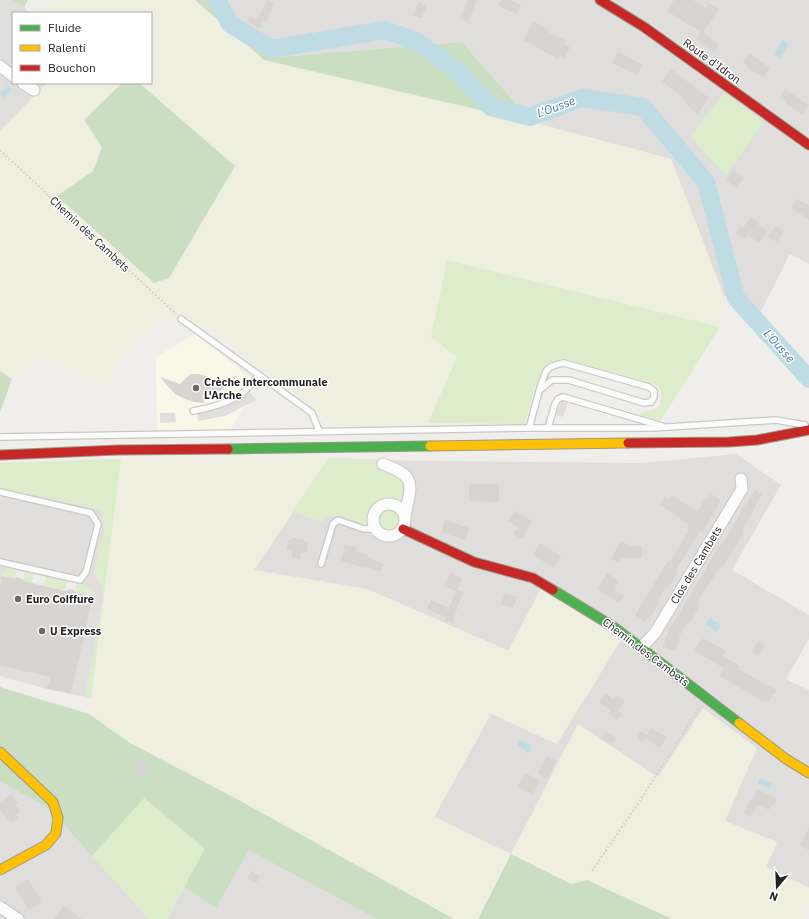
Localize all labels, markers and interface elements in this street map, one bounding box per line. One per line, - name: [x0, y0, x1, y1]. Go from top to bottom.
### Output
- legend: [12, 12, 152, 84]
- text: Fluide: [48, 20, 82, 35]
- street label: Route d'Idron: [680, 35, 744, 87]
- text: Ralenti: [48, 40, 86, 55]
- text: Bouchon: [48, 60, 96, 75]
- water label: L'Ousse: [535, 93, 577, 120]
- street label: Chemin des Cambets: [47, 193, 133, 275]
- water label: L'Ousse: [761, 326, 798, 365]
- place label: Crèche intercommunale L'Arche: [204, 375, 328, 402]
- marker: Crèche intercommunale L'Arche: [191, 383, 201, 393]
- street label: Clos des Cambets: [667, 524, 725, 606]
- place label: Euro Coiffure: [26, 592, 94, 606]
- marker: Euro Coiffure: [13, 594, 23, 604]
- street label: Chemin des Cambets: [600, 615, 692, 689]
- place label: U Express: [50, 624, 102, 638]
- marker: U Express: [37, 626, 47, 636]
- north arrow: [757, 867, 797, 907]
- text: N: [768, 889, 780, 904]

